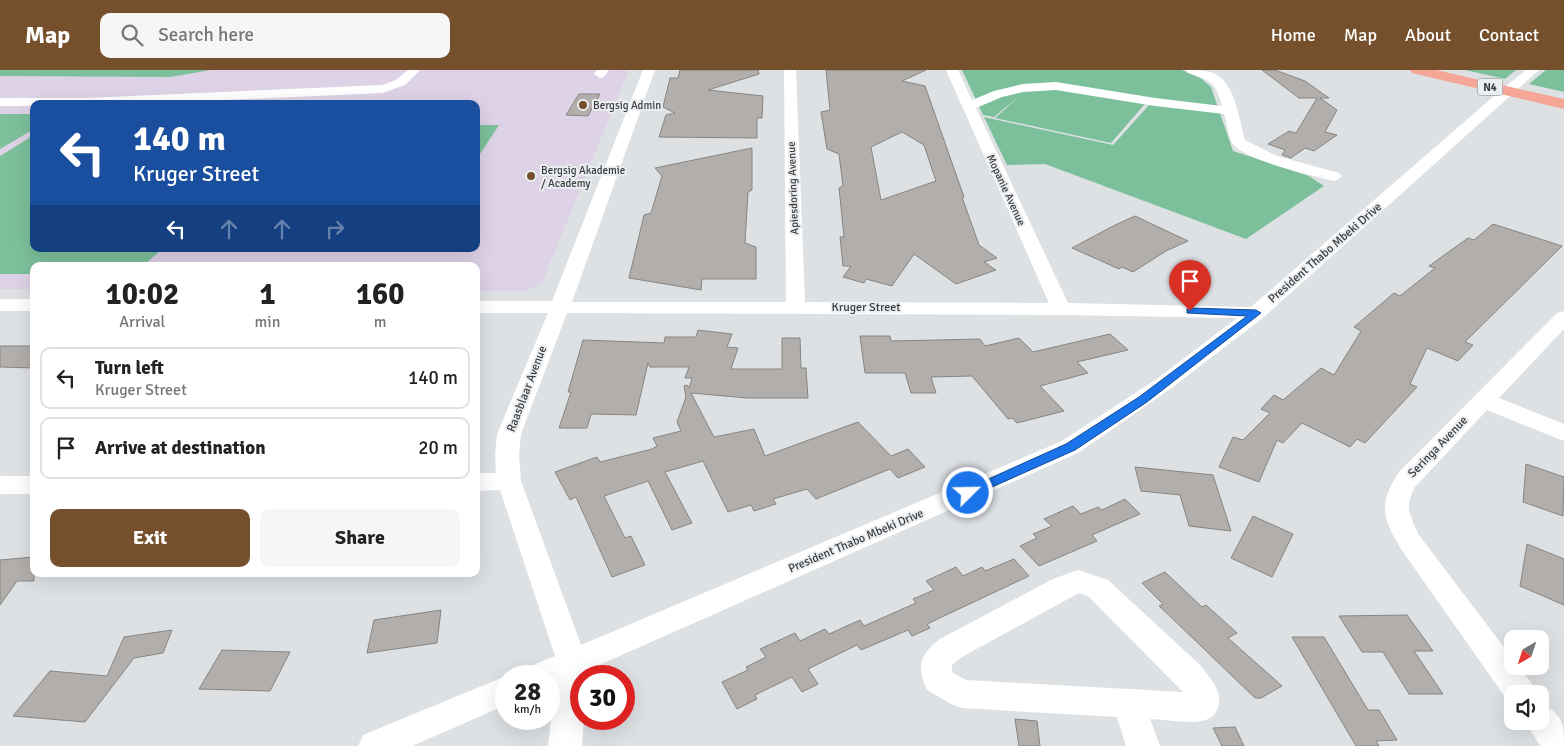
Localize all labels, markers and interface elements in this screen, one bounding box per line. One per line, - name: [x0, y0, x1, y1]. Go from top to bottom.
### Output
- search box: [100, 13, 450, 58]
- text: Map: [25, 20, 70, 50]
- icon: search: [118, 21, 146, 49]
- text: Search here: [158, 23, 254, 47]
- text: Home: [1271, 24, 1316, 46]
- text: Map: [1344, 24, 1377, 46]
- text: About: [1405, 24, 1451, 46]
- text: Contact: [1479, 24, 1539, 46]
- road number: N4: [1478, 78, 1502, 96]
- marker: Bergsig Admin: [577, 99, 589, 111]
- place label: Bergsig Admin: [593, 99, 661, 112]
- text: 140 m: [133, 117, 226, 160]
- icon: left: [50, 120, 115, 185]
- street label: Apiesdoring Avenue: [785, 141, 801, 235]
- street label: Mopanie Avenue: [984, 152, 1028, 228]
- text: Kruger Street: [133, 160, 259, 187]
- place label: Bergsig Akademie / Academy: [541, 164, 625, 190]
- marker: Bergsig Akademie / Academy: [525, 170, 537, 182]
- street label: President Thabo Mbeki Drive: [1265, 200, 1385, 306]
- icon: left: [162, 215, 190, 243]
- icon: ahead: [215, 215, 243, 243]
- icon: ahead: [268, 215, 296, 243]
- icon: right: [321, 215, 349, 243]
- pin: [1169, 260, 1211, 311]
- icon: arrive: [1176, 267, 1204, 295]
- text: 10:02: [105, 276, 179, 313]
- text: 1: [259, 276, 276, 313]
- text: 160: [356, 276, 404, 313]
- street label: Kruger Street: [832, 300, 900, 315]
- text: Arrival: [119, 312, 165, 332]
- text: min: [255, 312, 280, 332]
- text: m: [374, 312, 387, 332]
- street label: Raasblaar Avenue: [504, 344, 550, 434]
- text: Turn left: [95, 356, 164, 380]
- icon: left: [52, 364, 80, 392]
- text: 140 m: [408, 366, 458, 390]
- text: Kruger Street: [95, 380, 187, 400]
- street label: Seringa Avenue: [1405, 413, 1471, 481]
- icon: arrive: [52, 434, 80, 462]
- text: Arrive at destination: [95, 436, 266, 460]
- text: 20 m: [418, 436, 458, 460]
- position arrow: [941, 466, 993, 518]
- street label: President Thabo Mbeki Drive: [786, 506, 926, 576]
- button: Exit: [50, 509, 250, 567]
- button: Share: [260, 509, 460, 567]
- north arrow: [1504, 630, 1549, 675]
- map controls: [1504, 630, 1549, 730]
- speed limit sign: 30: [570, 665, 635, 730]
- text: 28: [514, 676, 541, 707]
- button: sound: [1504, 685, 1549, 730]
- text: km/h: [514, 702, 541, 717]

